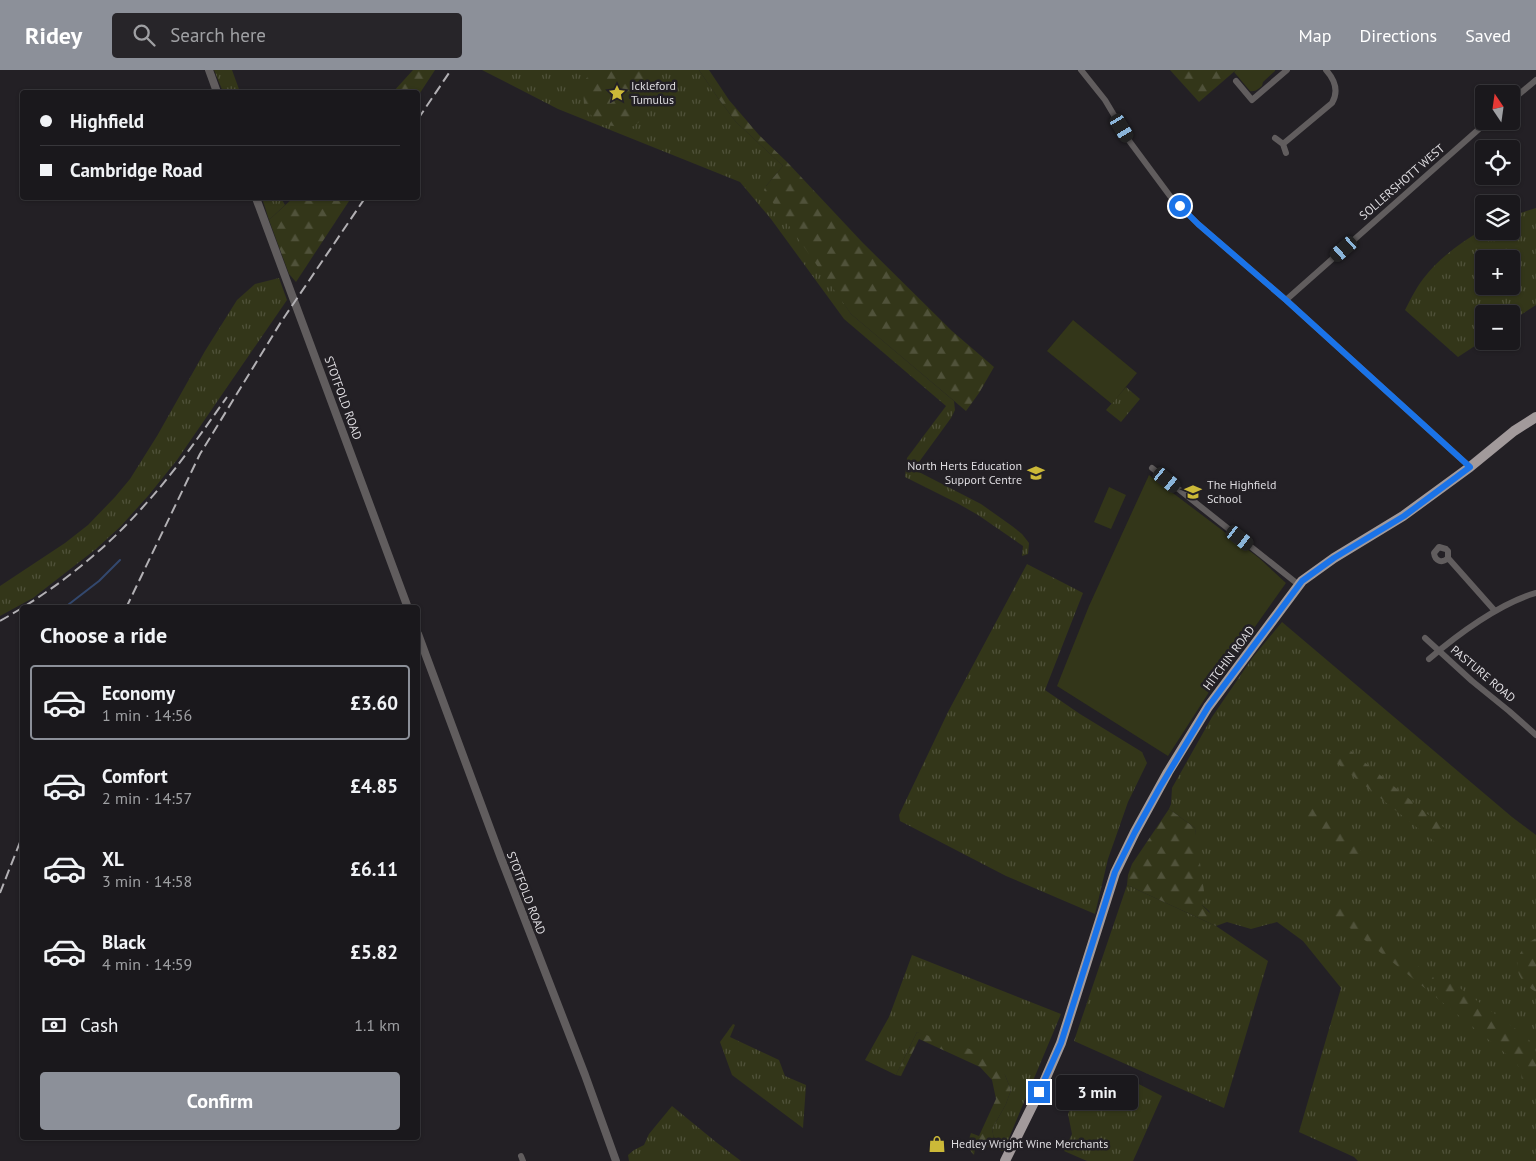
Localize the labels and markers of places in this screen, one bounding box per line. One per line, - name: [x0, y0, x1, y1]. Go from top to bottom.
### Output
- place label: Ickleford Tumulus: [631, 78, 676, 107]
- place icon: Ickleford Tumulus: [607, 83, 627, 103]
- place label: North Herts Education Support Centre: [907, 458, 1022, 487]
- school or university icon: North Herts Education Support Centre: [1026, 463, 1046, 483]
- place label: The Highfield School: [1207, 477, 1276, 506]
- school or university icon: The Highfield School: [1183, 482, 1203, 502]
- shop icon: Hedley Wright Wine Merchants: [927, 1134, 947, 1154]
- place label: Hedley Wright Wine Merchants: [951, 1136, 1108, 1151]

